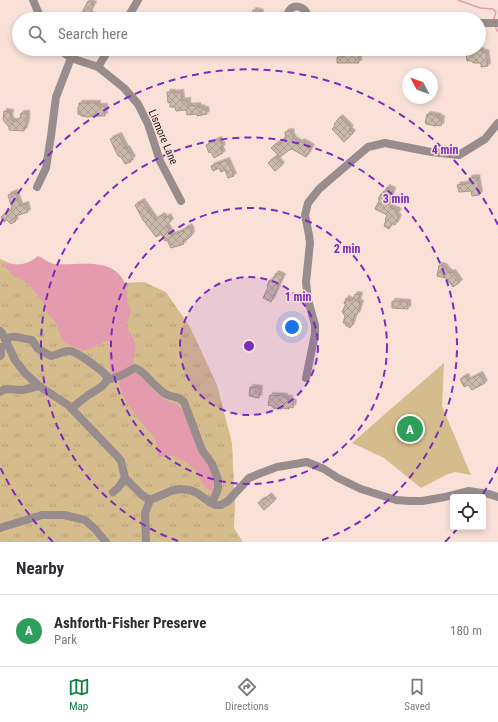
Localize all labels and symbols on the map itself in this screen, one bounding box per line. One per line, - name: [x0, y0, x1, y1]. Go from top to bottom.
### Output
- north arrow: [402, 68, 438, 104]
- street label: Lismore Lane: [146, 108, 180, 166]
- text: 4 min: [432, 143, 458, 157]
- text: 3 min: [383, 192, 409, 206]
- text: 2 min: [334, 242, 360, 256]
- text: 1 min: [285, 290, 311, 304]
- your location: [282, 317, 302, 337]
- centre of rings: [242, 339, 256, 353]
- pin: A: [397, 414, 423, 444]

